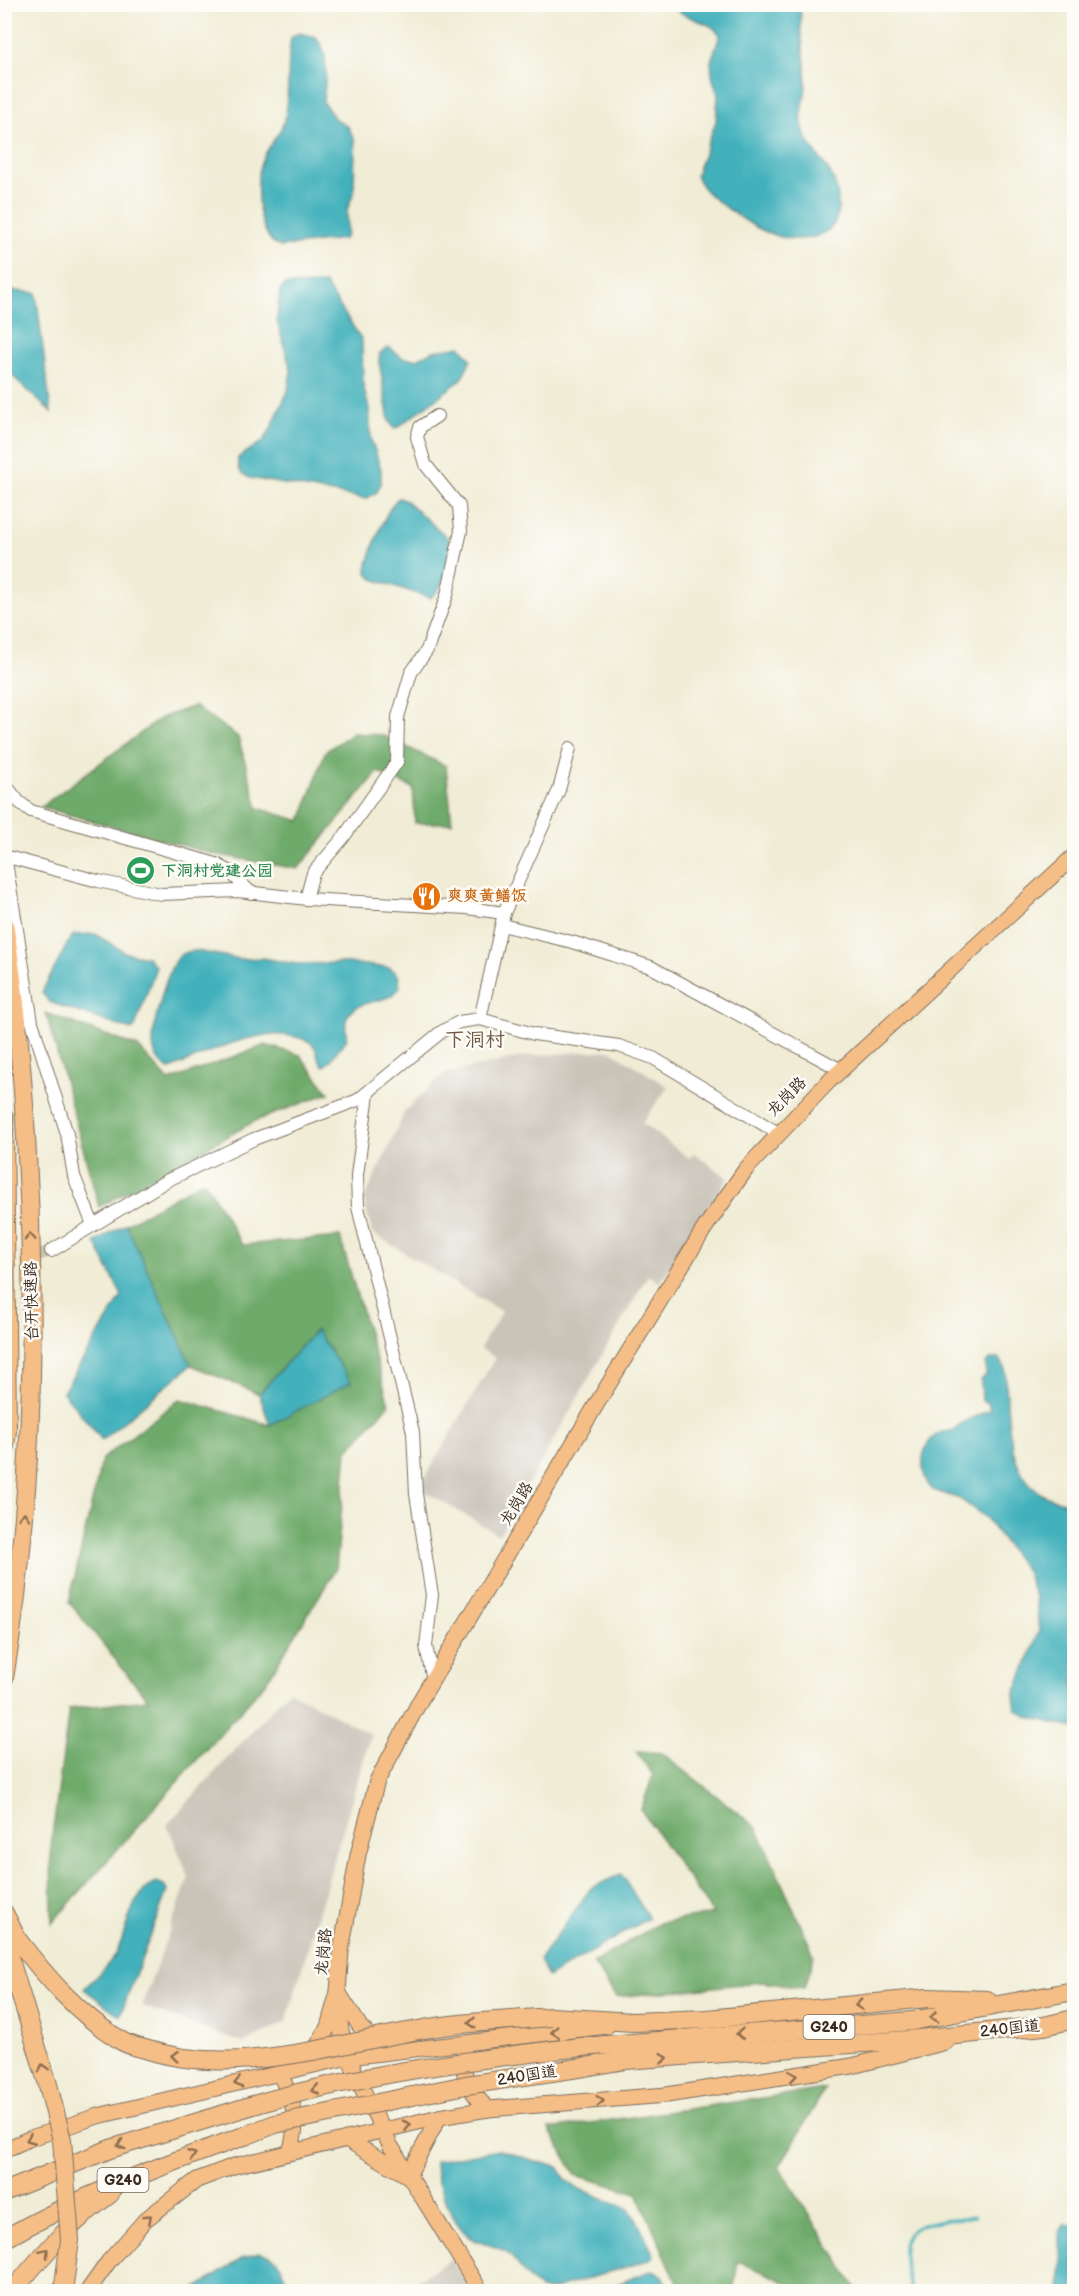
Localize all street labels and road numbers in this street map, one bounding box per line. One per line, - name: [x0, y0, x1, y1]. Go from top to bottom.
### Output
- street label: 龙岗路: [763, 1073, 811, 1121]
- street label: 台开快速路: [22, 1261, 42, 1341]
- street label: 龙岗路: [496, 1479, 538, 1529]
- street label: 龙岗路: [312, 1927, 336, 1977]
- road number: G240: [804, 2015, 854, 2039]
- street label: 240国道: [979, 2016, 1041, 2042]
- street label: 240国道: [496, 2062, 558, 2090]
- road number: G240: [98, 2168, 148, 2192]

